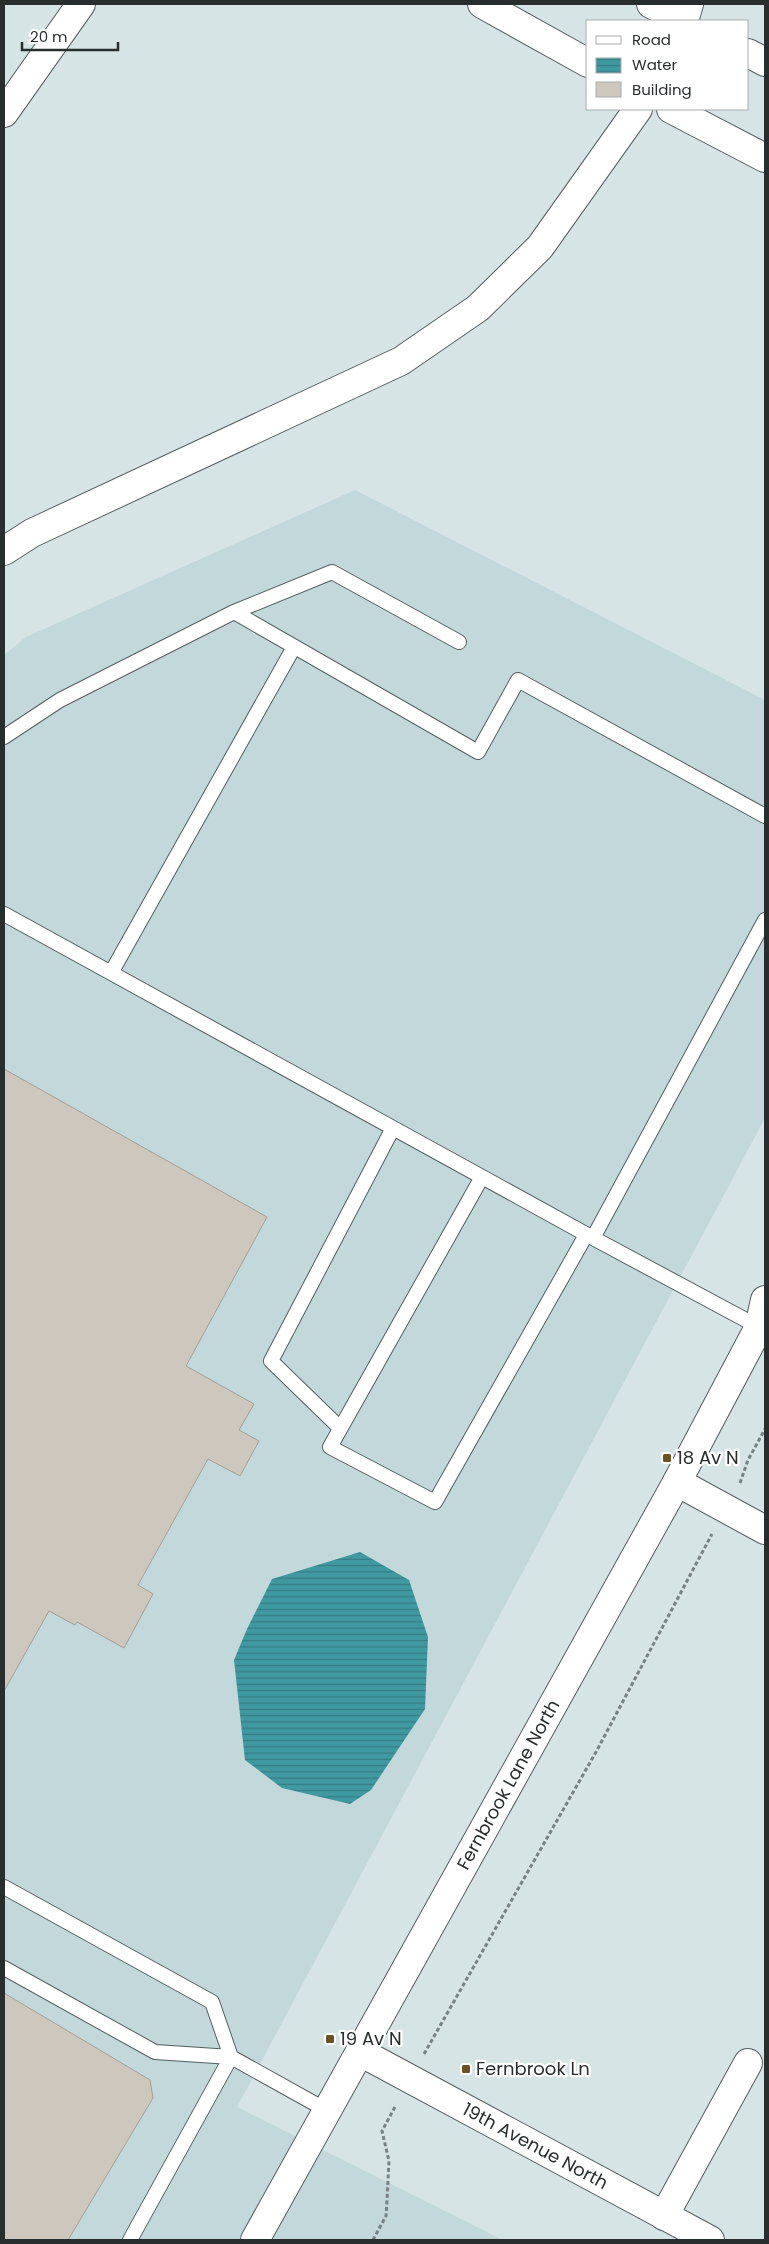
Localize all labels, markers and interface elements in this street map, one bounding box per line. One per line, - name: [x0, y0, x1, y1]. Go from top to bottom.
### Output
- scale bar: [22, 20, 119, 52]
- legend: [586, 20, 749, 110]
- text: 20 m: [30, 26, 68, 47]
- text: Road: [632, 29, 671, 50]
- text: Water: [632, 54, 678, 75]
- text: Building: [632, 79, 692, 100]
- place label: 18 Av N: [677, 1445, 739, 1470]
- marker: 18 Av N: [661, 1452, 673, 1464]
- street label: Fernbrook Lane North: [451, 1695, 565, 1874]
- place label: 19 Av N: [340, 2026, 402, 2051]
- marker: 19 Av N: [324, 2033, 336, 2045]
- place label: Fernbrook Ln: [476, 2056, 590, 2081]
- marker: Fernbrook Ln: [460, 2063, 472, 2075]
- street label: 19th Avenue North: [459, 2097, 613, 2195]

